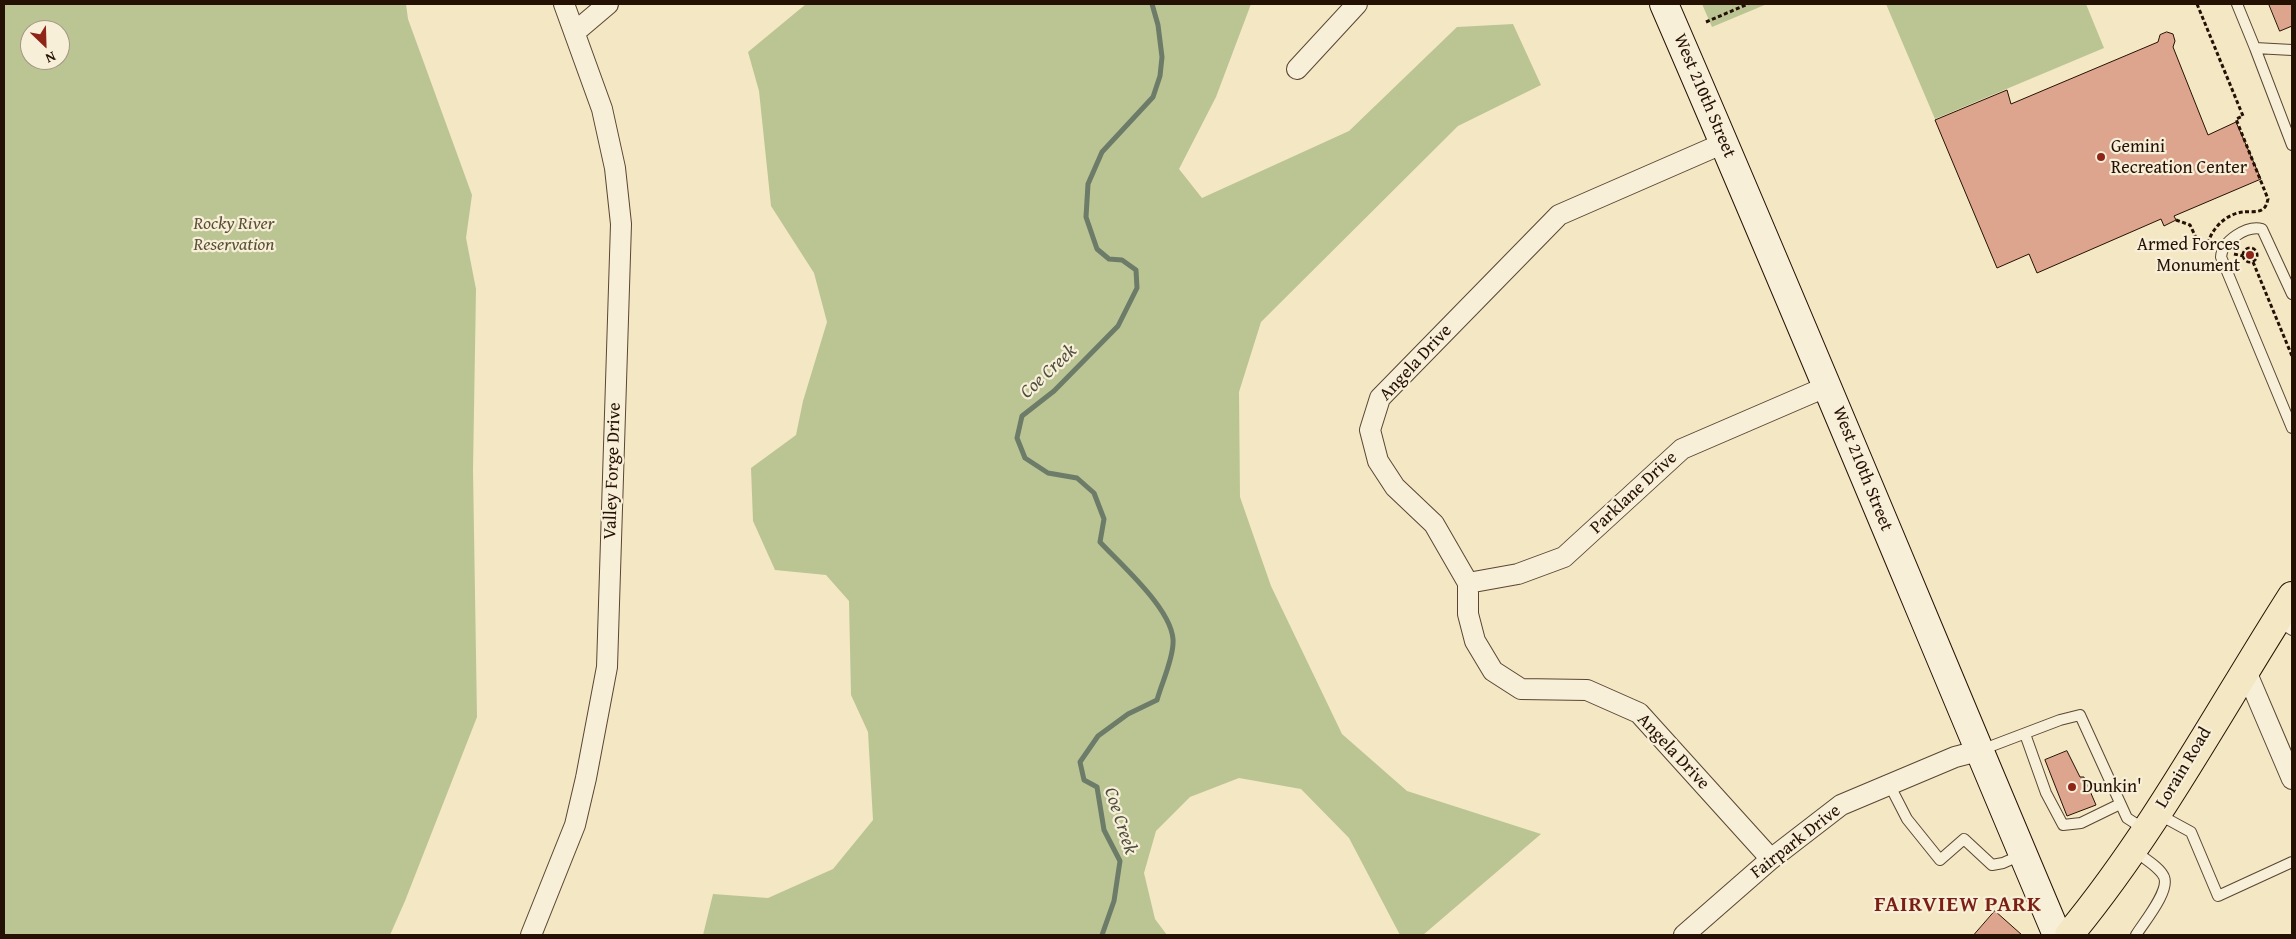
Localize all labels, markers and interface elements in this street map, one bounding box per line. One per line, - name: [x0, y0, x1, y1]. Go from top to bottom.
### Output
- north arrow: [20, 20, 70, 70]
- street label: West 210th Street: [1668, 31, 1740, 161]
- text: N: [42, 47, 59, 69]
- place label: Gemini Recreation Center: [2111, 136, 2247, 178]
- marker: Gemini Recreation Center: [2095, 151, 2107, 163]
- park label: Rocky River Reservation: [194, 213, 274, 255]
- place label: Armed Forces Monument: [2137, 234, 2240, 276]
- marker: Armed Forces Monument: [2244, 249, 2256, 261]
- street label: Angela Drive: [1375, 320, 1457, 406]
- water label: Coe Creek: [1016, 340, 1082, 404]
- street label: Valley Forge Drive: [600, 402, 626, 540]
- street label: West 210th Street: [1827, 404, 1897, 534]
- street label: Parklane Drive: [1586, 447, 1682, 539]
- street label: Angela Drive: [1632, 709, 1714, 795]
- street label: Lorain Road: [2151, 724, 2217, 812]
- place label: Dunkin': [2082, 776, 2142, 798]
- marker: Dunkin': [2066, 781, 2078, 793]
- water label: Coe Creek: [1099, 785, 1141, 857]
- street label: Fairpark Drive: [1747, 800, 1845, 884]
- district label: FAIRVIEW PARK: [1873, 892, 2043, 918]

